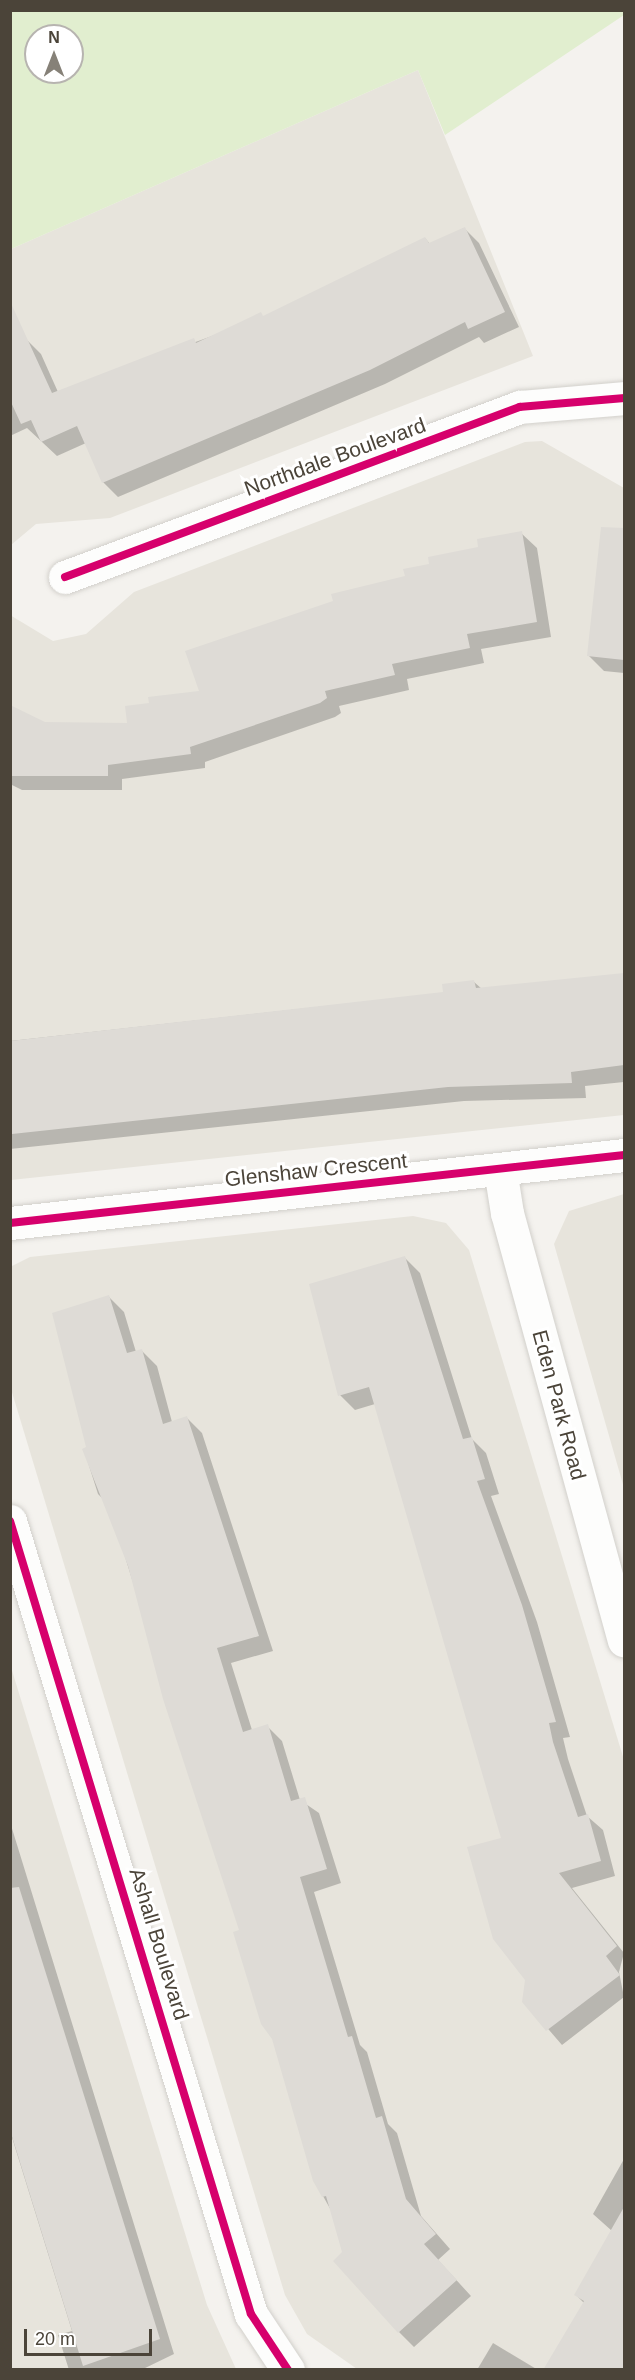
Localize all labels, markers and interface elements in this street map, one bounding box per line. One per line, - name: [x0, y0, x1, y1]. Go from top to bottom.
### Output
- north arrow: [24, 24, 84, 84]
- text: N: [48, 29, 60, 46]
- street label: Northdale Boulevard: [241, 412, 429, 502]
- street label: Glenshaw Crescent: [224, 1148, 408, 1192]
- street label: Eden Park Road: [527, 1327, 591, 1483]
- street label: Ashall Boulevard: [124, 1865, 194, 2023]
- scale bar: [27, 2317, 154, 2355]
- text: 20 m: [35, 2329, 75, 2349]

